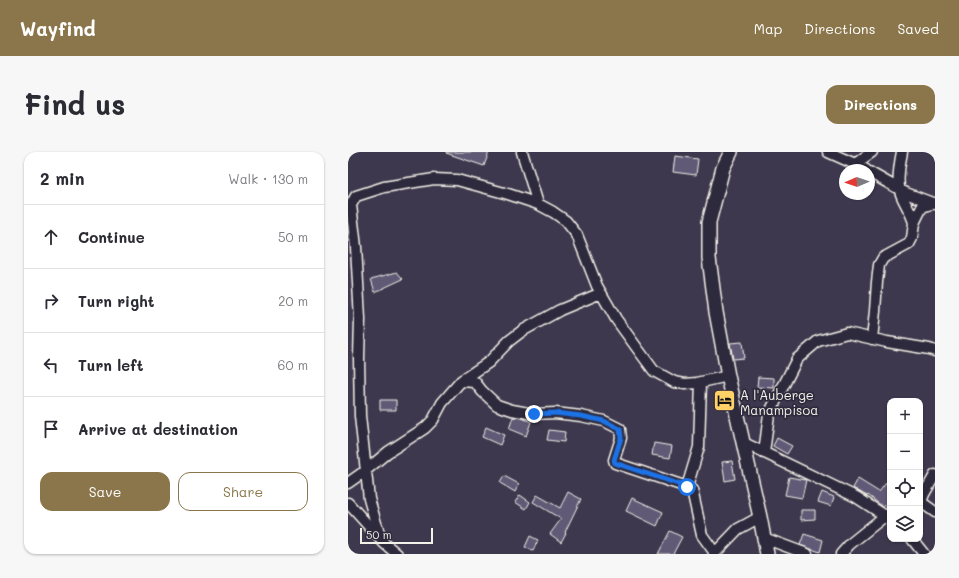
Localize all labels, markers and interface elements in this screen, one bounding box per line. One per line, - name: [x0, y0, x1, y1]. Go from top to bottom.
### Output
- text: Wayfind: [20, 16, 96, 41]
- text: Map: [754, 19, 782, 38]
- text: Directions: [804, 19, 875, 38]
- text: Saved: [897, 19, 939, 38]
- button: Directions: [826, 85, 935, 124]
- text: Find us: [24, 86, 125, 122]
- north arrow: [839, 164, 875, 200]
- text: 2 min: [40, 167, 85, 189]
- text: Walk · 130 m: [228, 170, 308, 187]
- icon: ahead: [40, 226, 62, 248]
- text: Continue: [78, 227, 145, 247]
- text: 50 m: [278, 228, 308, 245]
- icon: right: [40, 290, 62, 312]
- text: Turn right: [78, 291, 155, 311]
- text: 20 m: [278, 292, 308, 309]
- icon: left: [40, 354, 62, 376]
- text: Turn left: [78, 355, 143, 375]
- text: 60 m: [278, 356, 308, 373]
- place label: A l'Auberge Manampisoa: [740, 386, 818, 418]
- hotel icon: A l'Auberge Manampisoa: [712, 388, 738, 414]
- map controls: [887, 398, 923, 542]
- button: +: [887, 398, 923, 434]
- route end: [525, 405, 543, 423]
- icon: arrive: [40, 418, 62, 440]
- text: Arrive at destination: [78, 419, 238, 439]
- button: −: [887, 434, 923, 470]
- button: locate: [887, 470, 923, 506]
- button: Save: [40, 472, 170, 511]
- button: Share: [178, 472, 308, 511]
- route start: [678, 478, 696, 496]
- button: layers: [887, 506, 923, 542]
- scale bar: [360, 526, 433, 545]
- text: 50 m: [366, 527, 392, 542]

